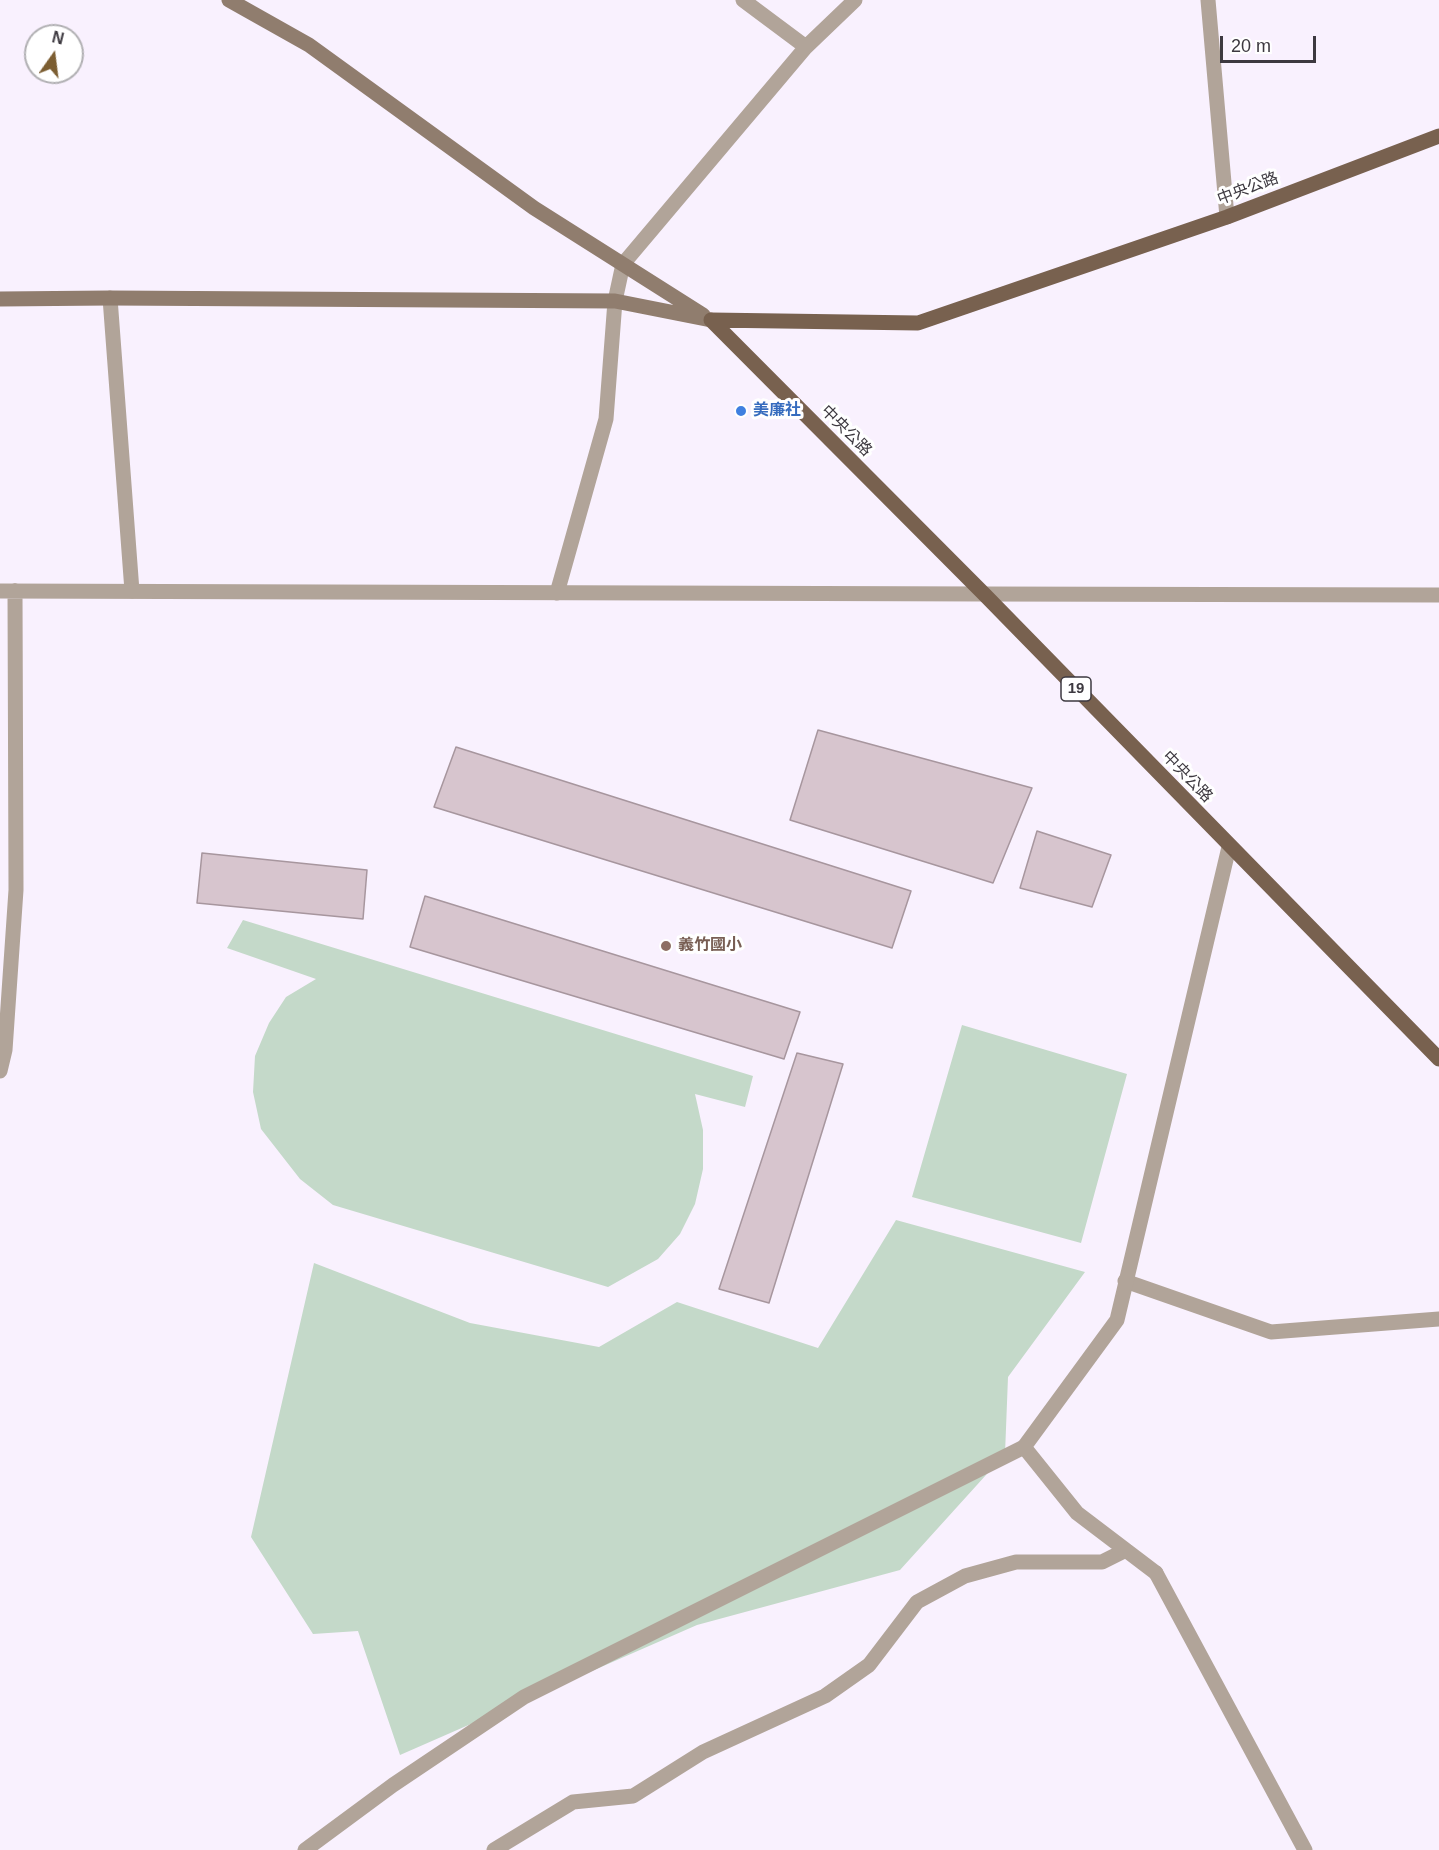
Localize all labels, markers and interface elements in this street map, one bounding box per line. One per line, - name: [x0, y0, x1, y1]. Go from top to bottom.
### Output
- north arrow: [24, 24, 84, 84]
- scale bar: [1223, 24, 1319, 62]
- text: N: [50, 28, 66, 48]
- text: 20 m: [1231, 36, 1271, 56]
- street label: 中央公路: [1215, 169, 1281, 209]
- place label: 美廉社: [753, 401, 801, 421]
- street label: 中央公路: [817, 402, 875, 460]
- marker: 美廉社: [734, 404, 748, 418]
- road number: 19: [1061, 677, 1091, 701]
- street label: 中央公路: [1158, 747, 1216, 807]
- place label: 義竹國小: [678, 936, 742, 956]
- marker: 義竹國小: [659, 939, 673, 953]

